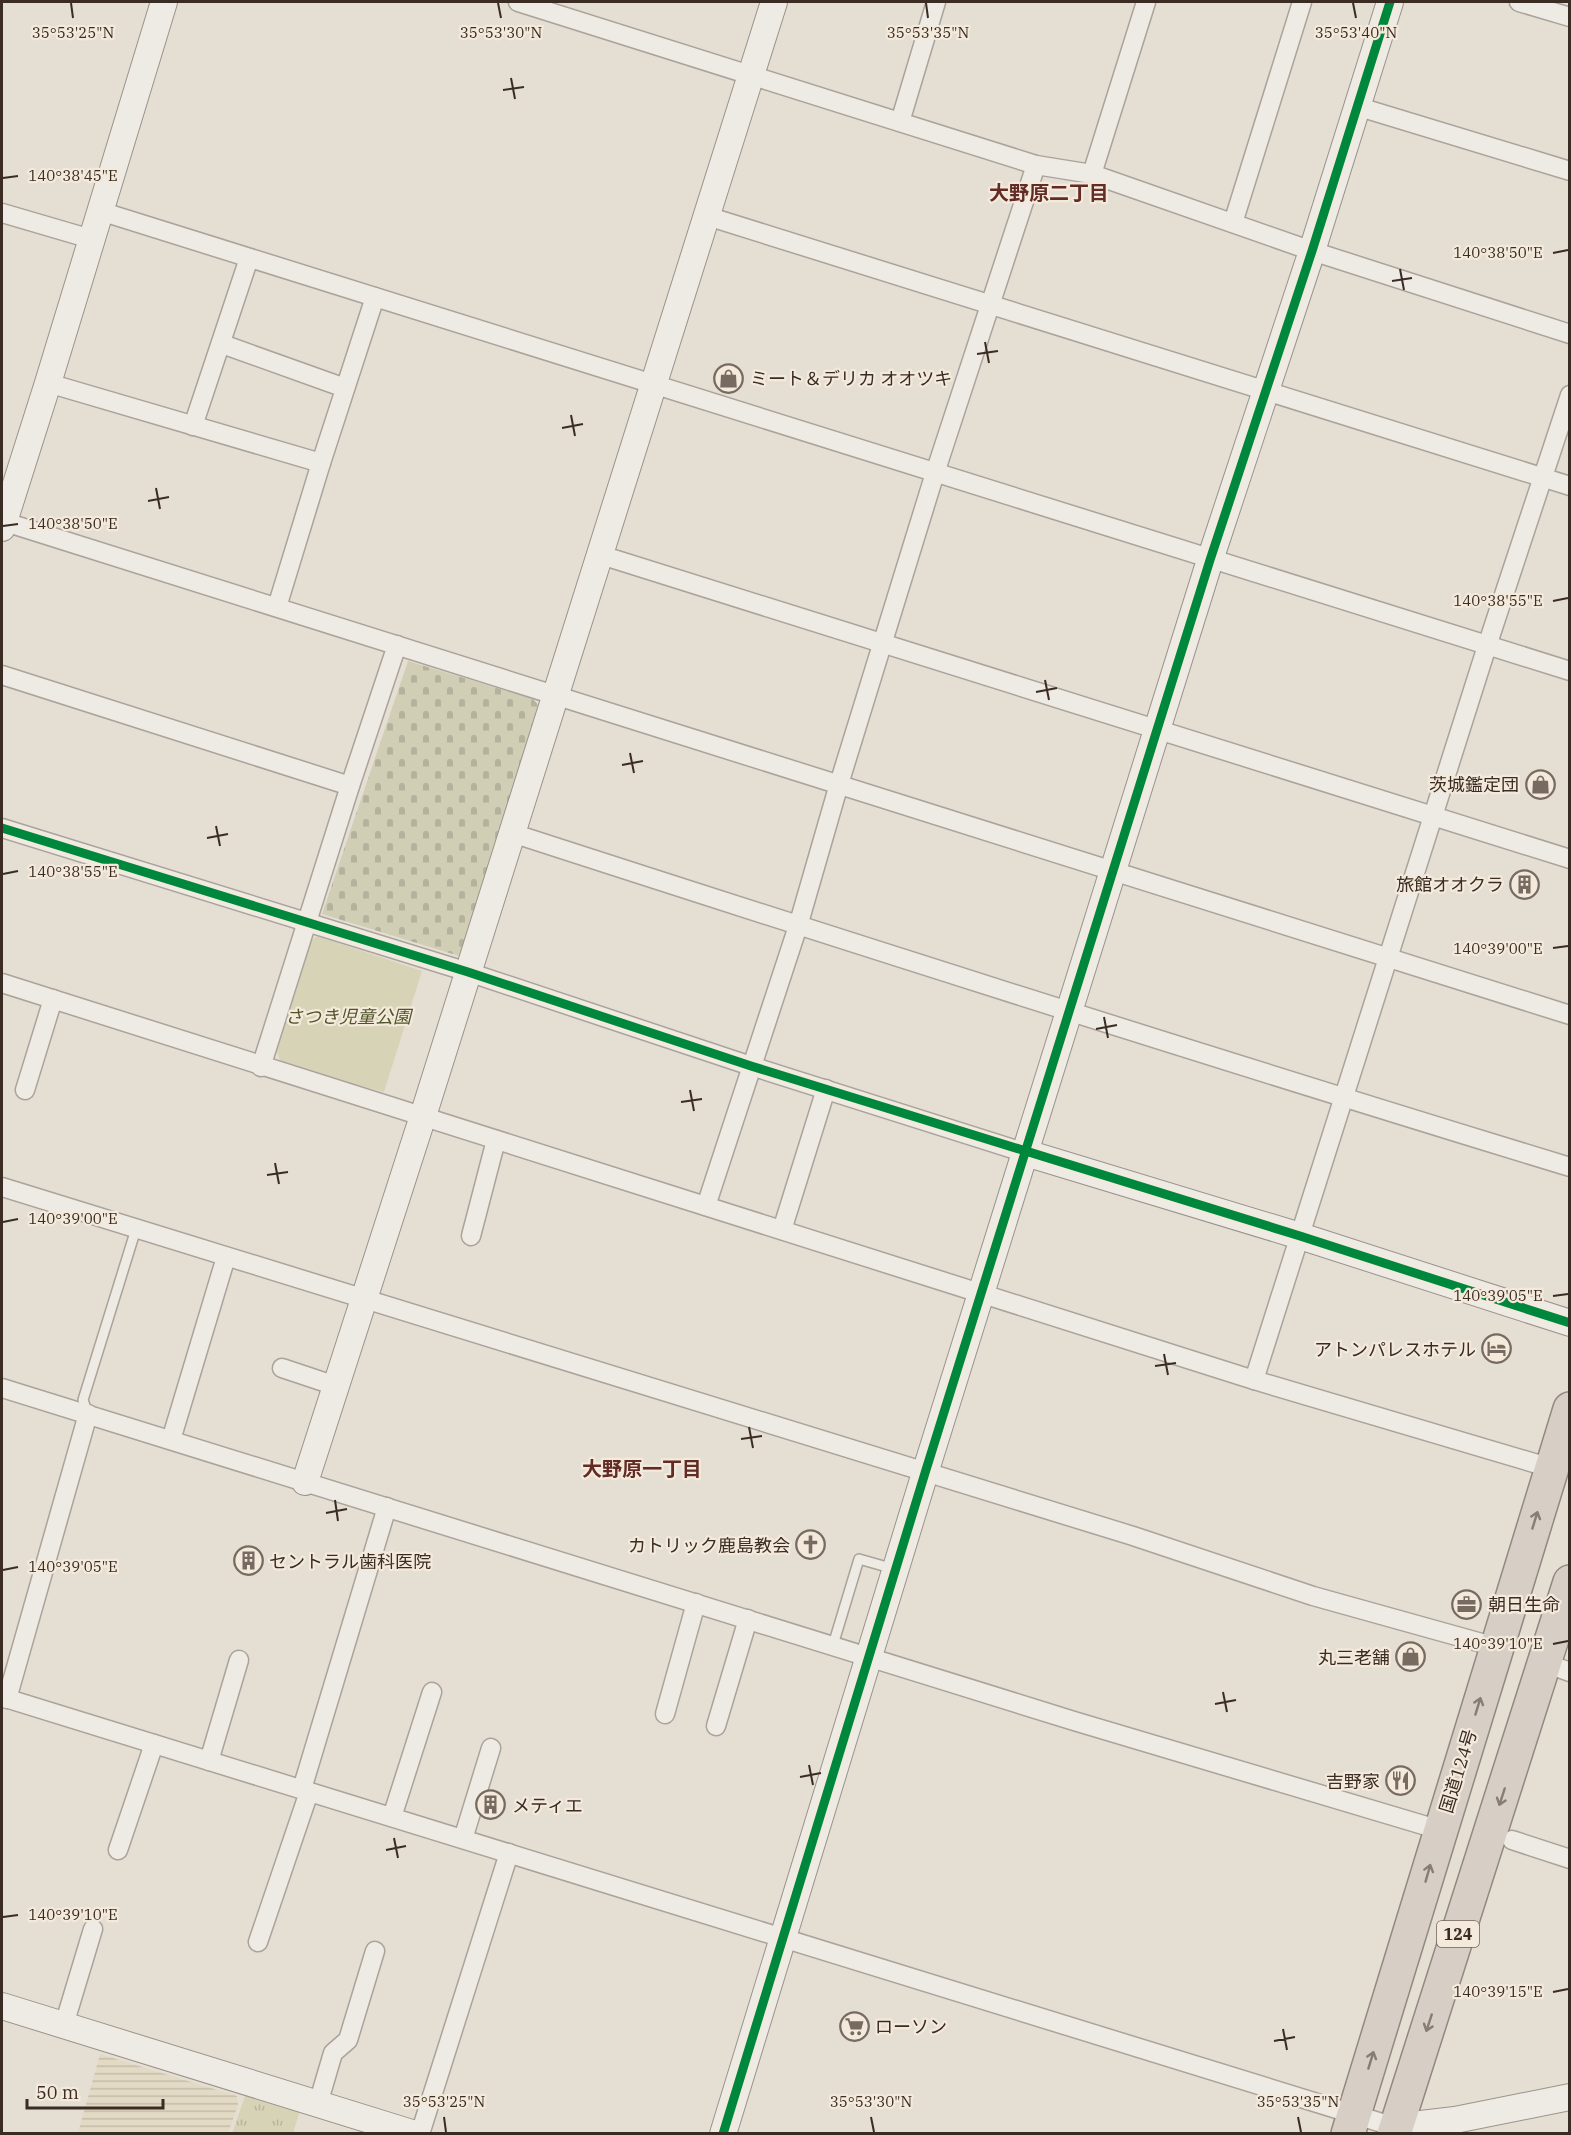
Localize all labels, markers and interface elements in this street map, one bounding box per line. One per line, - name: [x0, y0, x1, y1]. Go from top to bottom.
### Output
- text: 35°53'25"N: [32, 23, 114, 42]
- text: 35°53'30"N: [460, 23, 542, 42]
- text: 35°53'35"N: [887, 23, 969, 42]
- text: 35°53'40"N: [1315, 23, 1397, 42]
- text: 140°38'45"E: [28, 166, 118, 185]
- district label: 大野原二丁目: [989, 179, 1109, 206]
- text: 140°38'50"E: [1453, 243, 1543, 262]
- shop icon: ミート＆デリカ オオツキ: [713, 362, 745, 394]
- place label: ミート＆デリカ オオツキ: [750, 367, 952, 390]
- text: 140°38'50"E: [28, 514, 118, 533]
- text: 140°38'55"E: [1453, 591, 1543, 610]
- shop icon: 茨城鑑定団: [1524, 768, 1556, 800]
- place label: 茨城鑑定団: [1429, 773, 1519, 796]
- text: 140°38'55"E: [28, 862, 118, 881]
- building icon: 旅館オオクラ: [1509, 868, 1541, 900]
- place label: 旅館オオクラ: [1396, 873, 1504, 896]
- text: 140°39'00"E: [1453, 939, 1543, 958]
- park label: さつき児童公園: [285, 1005, 414, 1028]
- text: 140°39'00"E: [28, 1209, 118, 1228]
- text: 140°39'05"E: [1453, 1286, 1543, 1305]
- hotel icon: アトンパレスホテル: [1481, 1333, 1513, 1365]
- place label: アトンパレスホテル: [1314, 1338, 1476, 1361]
- district label: 大野原一丁目: [582, 1455, 702, 1482]
- one-way arrow: [1530, 1511, 1541, 1530]
- church icon: カトリック鹿島教会: [795, 1529, 827, 1561]
- place label: カトリック鹿島教会: [628, 1534, 790, 1557]
- building icon: セントラル歯科医院: [232, 1545, 264, 1577]
- place label: セントラル歯科医院: [269, 1550, 431, 1573]
- text: 140°39'05"E: [28, 1557, 118, 1576]
- office icon: 朝日生命: [1451, 1588, 1483, 1620]
- place label: 朝日生命: [1488, 1593, 1560, 1616]
- text: 140°39'10"E: [1453, 1634, 1543, 1653]
- shop icon: 丸三老舗: [1395, 1641, 1427, 1673]
- place label: 丸三老舗: [1318, 1646, 1390, 1669]
- one-way arrow: [1473, 1697, 1484, 1716]
- street label: 国道124号: [1434, 1726, 1482, 1816]
- restaurant icon: 吉野家: [1385, 1765, 1417, 1797]
- place label: 吉野家: [1326, 1770, 1380, 1793]
- one-way arrow: [1496, 1787, 1507, 1806]
- building icon: メティエ: [475, 1789, 507, 1821]
- place label: メティエ: [512, 1794, 583, 1817]
- one-way arrow: [1423, 1864, 1434, 1883]
- text: 140°39'10"E: [28, 1905, 118, 1924]
- road number: 124: [1437, 1921, 1479, 1947]
- text: 140°39'15"E: [1453, 1982, 1543, 2001]
- supermarket icon: ローソン: [838, 2010, 870, 2042]
- one-way arrow: [1423, 2013, 1434, 2032]
- place label: ローソン: [875, 2015, 947, 2038]
- one-way arrow: [1366, 2051, 1377, 2070]
- scale bar: [27, 2072, 164, 2110]
- text: 50 m: [36, 2081, 79, 2104]
- text: 35°53'25"N: [403, 2092, 485, 2111]
- text: 35°53'30"N: [830, 2092, 912, 2111]
- text: 35°53'35"N: [1257, 2092, 1339, 2111]

